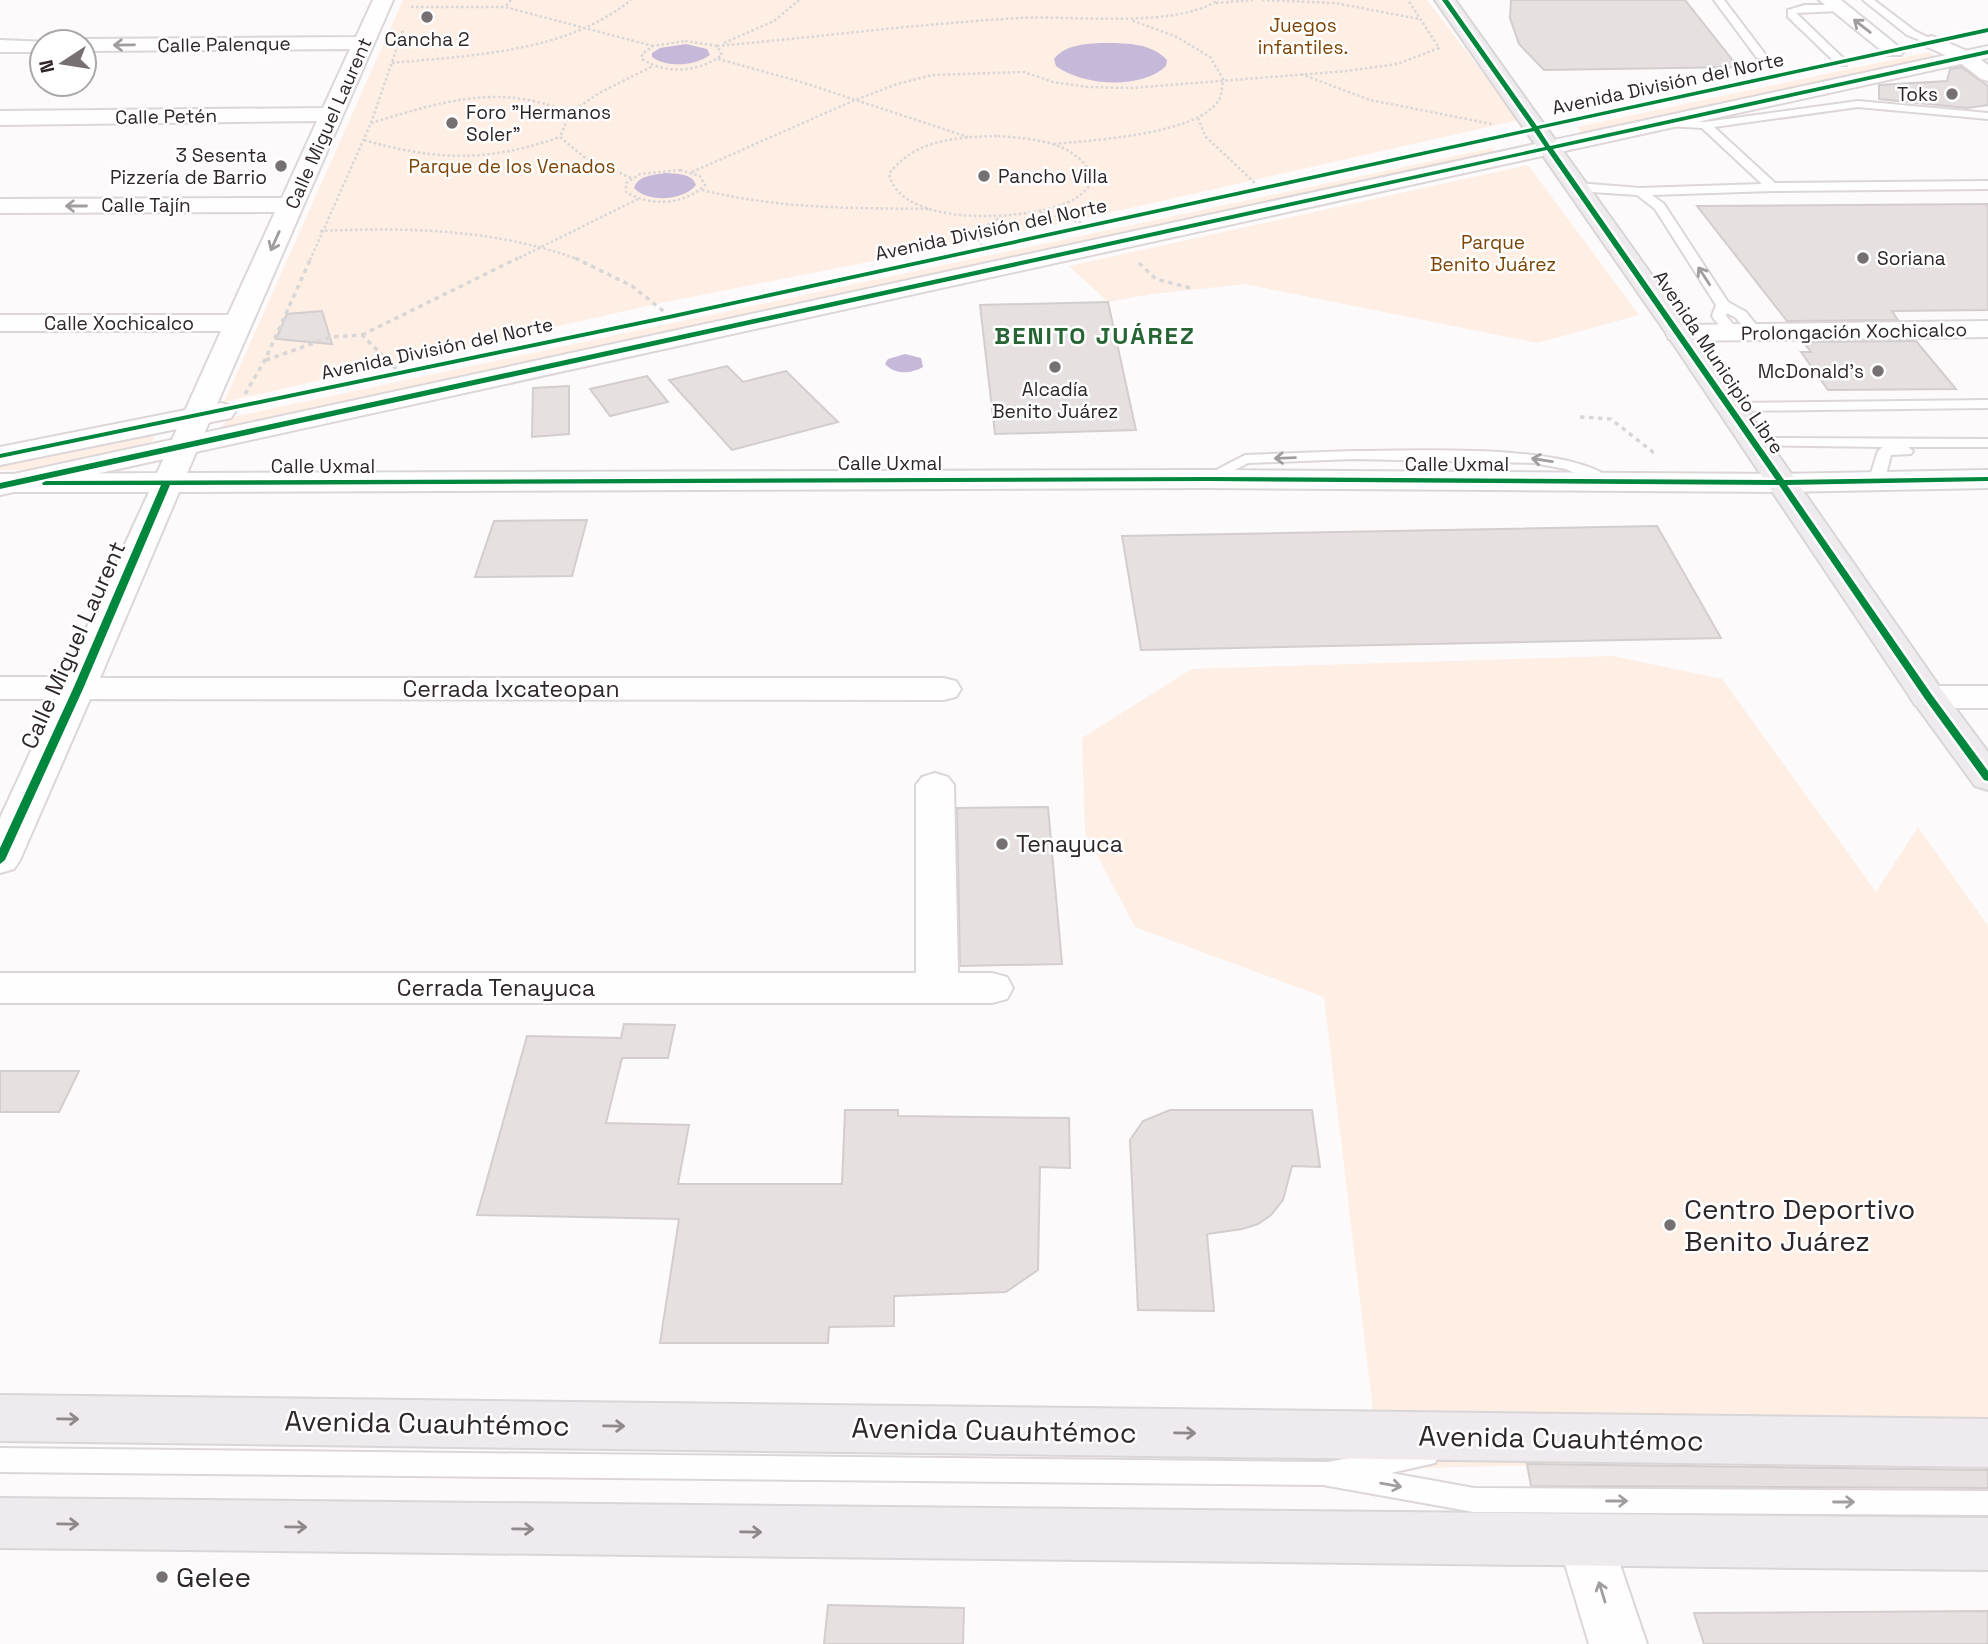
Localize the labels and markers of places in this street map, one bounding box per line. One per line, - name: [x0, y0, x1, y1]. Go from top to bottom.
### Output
- marker: Cancha 2: [419, 9, 435, 25]
- place label: Cancha 2: [384, 27, 470, 52]
- place label: Toks: [1897, 82, 1938, 107]
- marker: Toks: [1944, 86, 1960, 102]
- place label: Foro "Hermanos Soler": [466, 100, 611, 147]
- marker: Foro "Hermanos Soler": [444, 115, 460, 131]
- place label: 3 Sesenta Pizzería de Barrio: [110, 143, 267, 190]
- marker: 3 Sesenta Pizzería de Barrio: [273, 158, 289, 174]
- place label: Pancho Villa: [998, 164, 1108, 189]
- marker: Pancho Villa: [976, 168, 992, 184]
- place label: Soriana: [1877, 246, 1946, 271]
- marker: Soriana: [1855, 250, 1871, 266]
- marker: Alcadía Benito Juárez: [1047, 359, 1063, 375]
- place label: McDonald's: [1758, 359, 1864, 384]
- marker: McDonald's: [1870, 363, 1886, 379]
- place label: Alcadía Benito Juárez: [992, 377, 1118, 424]
- place label: Tenayuca: [1016, 829, 1123, 859]
- marker: Tenayuca: [994, 836, 1010, 852]
- place label: Centro Deportivo Benito Juárez: [1684, 1191, 1915, 1259]
- marker: Centro Deportivo Benito Juárez: [1662, 1217, 1678, 1233]
- place label: Gelee: [176, 1559, 251, 1595]
- marker: Gelee: [154, 1569, 170, 1585]

